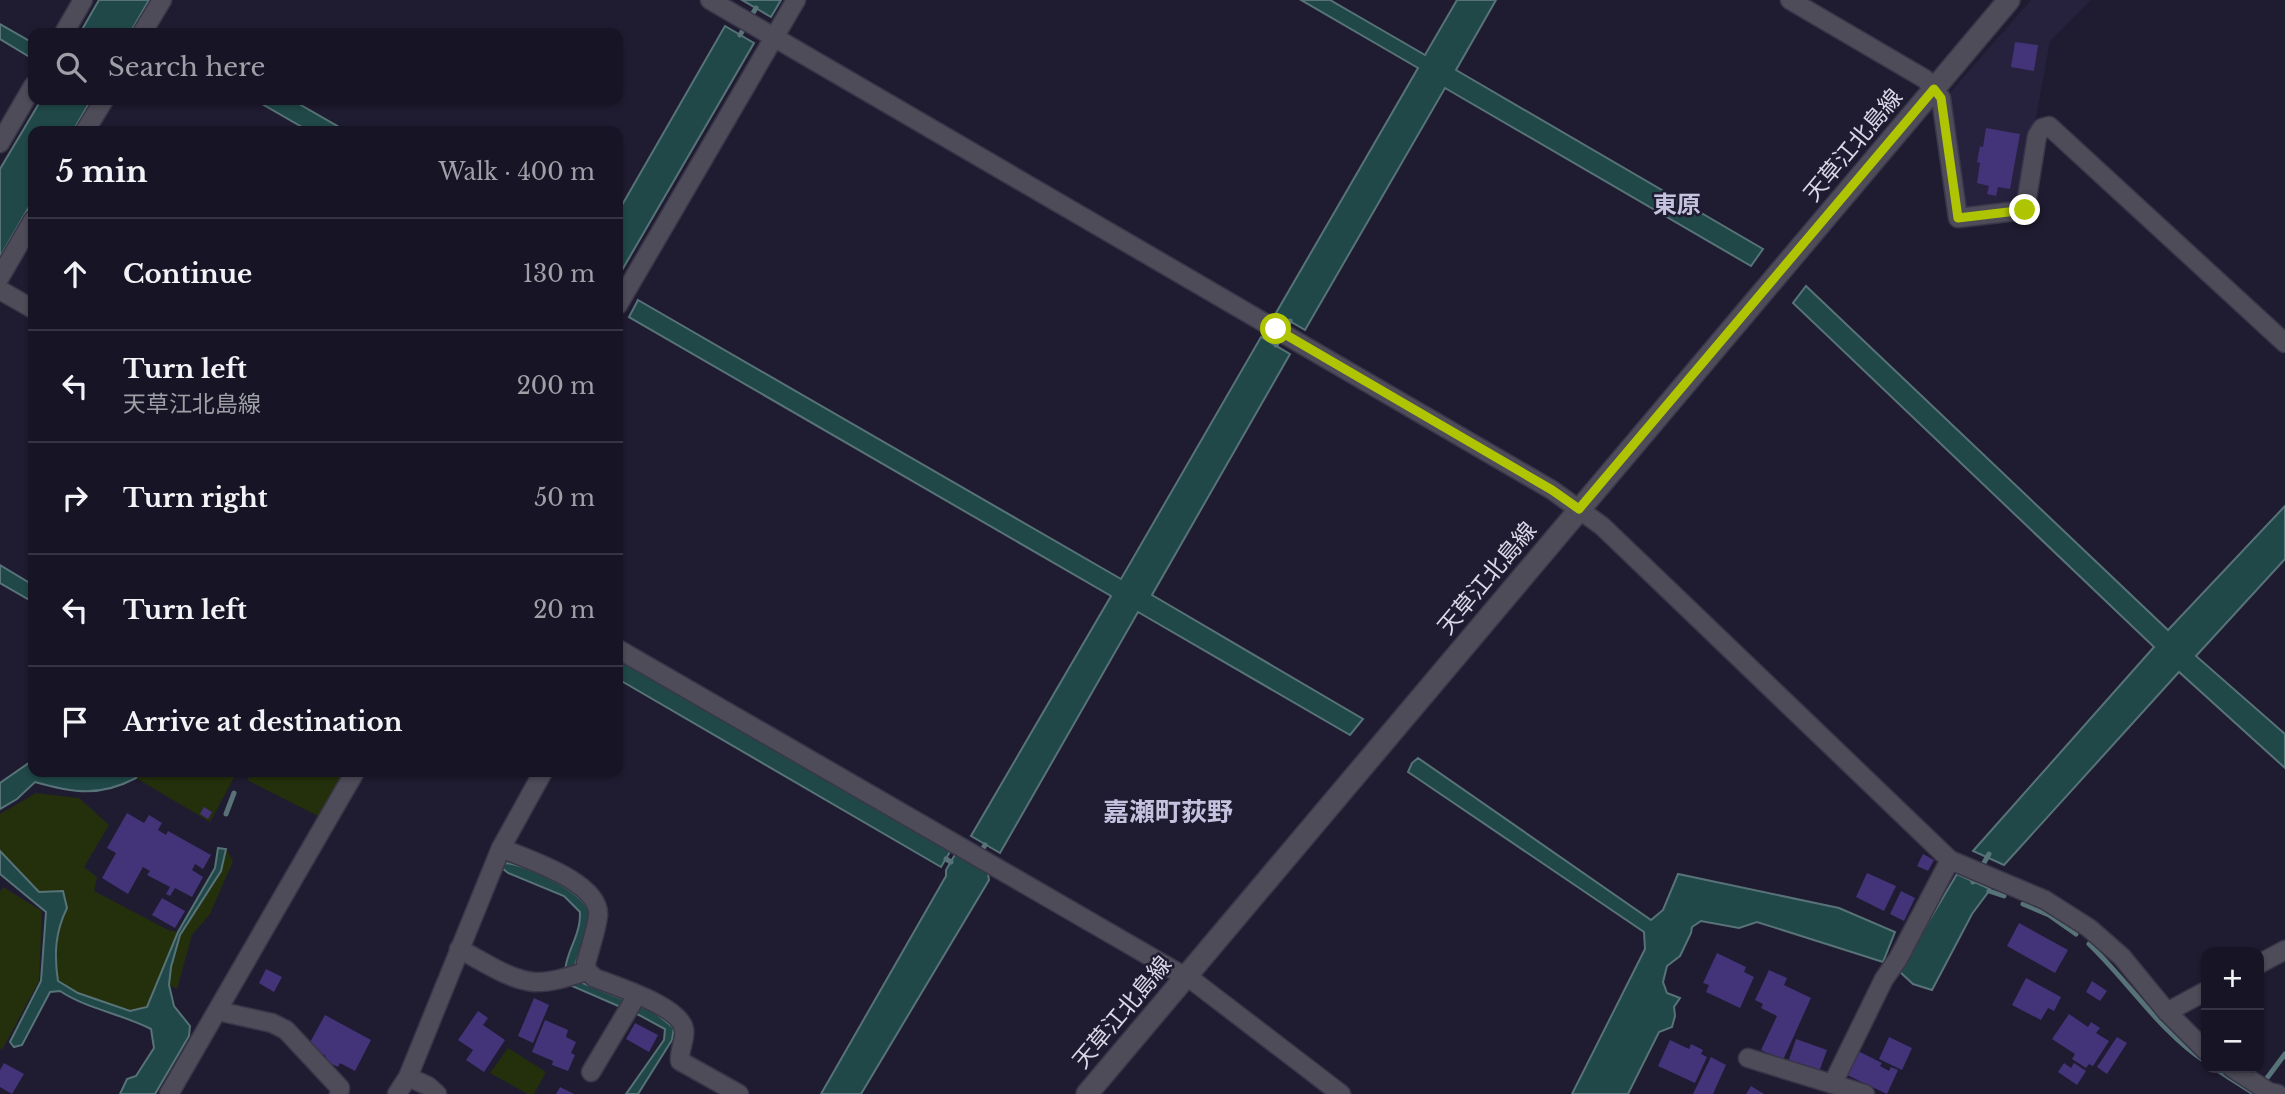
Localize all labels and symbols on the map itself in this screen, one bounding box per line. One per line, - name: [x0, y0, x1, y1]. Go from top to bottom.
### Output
- street label: 天草江北島線: [1798, 83, 1908, 207]
- district label: 東原: [1653, 190, 1701, 219]
- route end: [2009, 194, 2040, 225]
- route start: [1260, 313, 1291, 344]
- street label: 天草江北島線: [1432, 516, 1542, 640]
- district label: 嘉瀬町荻野: [1103, 796, 1233, 828]
- street label: 天草江北島線: [1067, 950, 1177, 1074]

